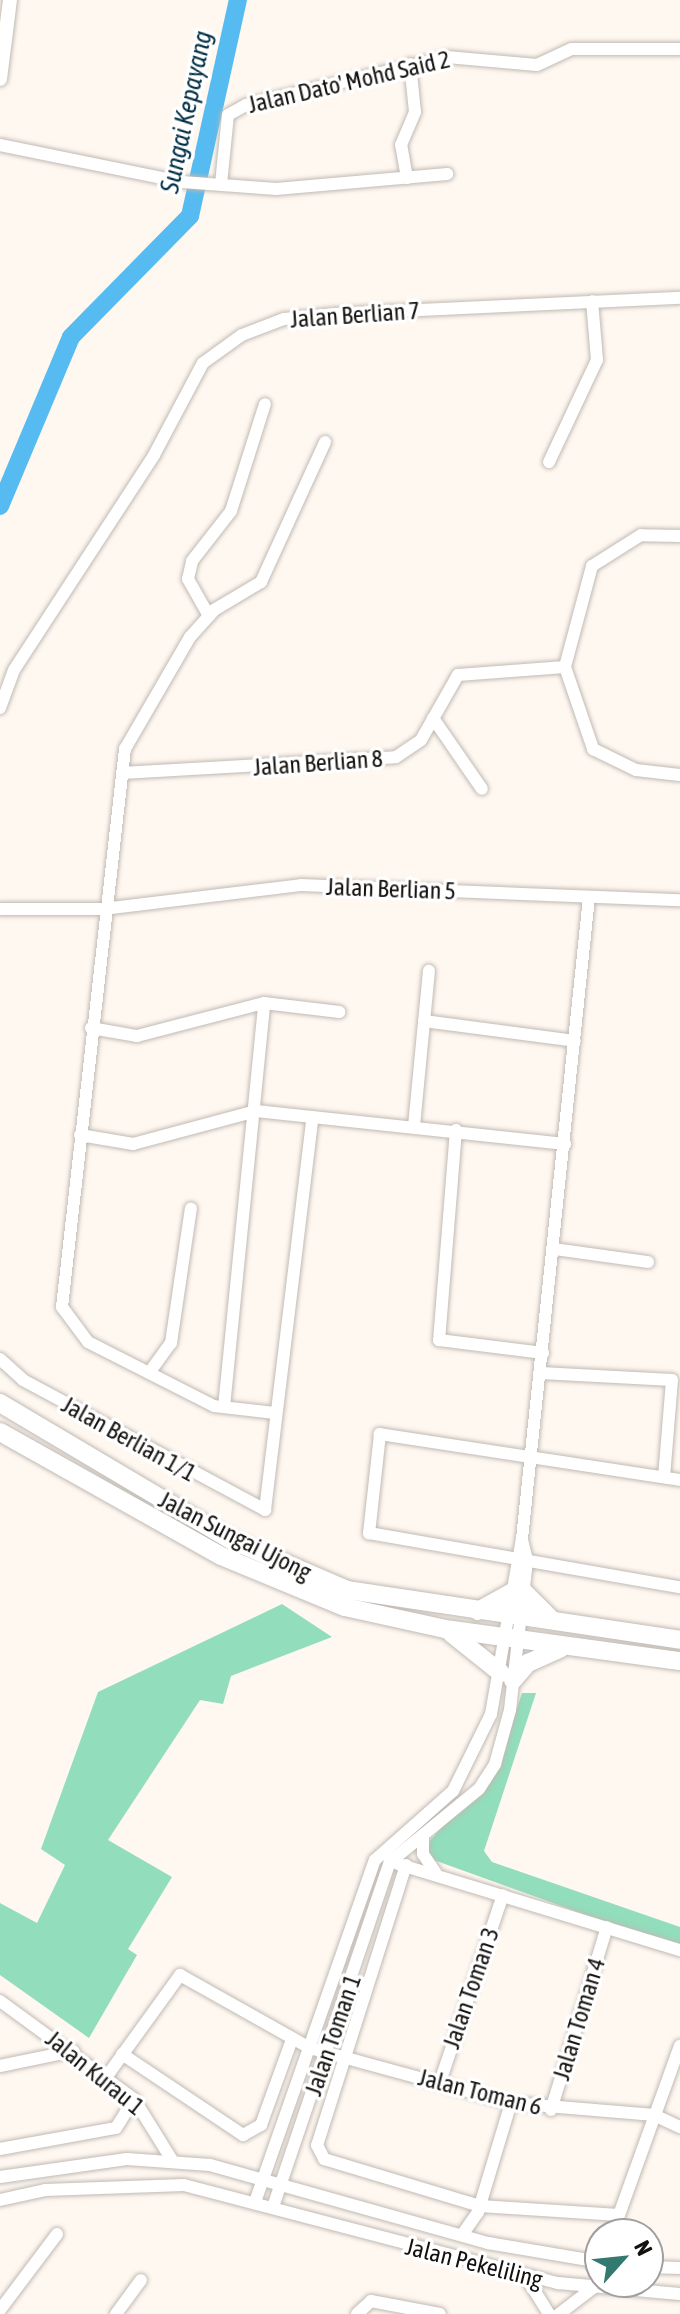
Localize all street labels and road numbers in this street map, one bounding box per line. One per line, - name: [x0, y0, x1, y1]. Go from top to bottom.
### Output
- street label: Jalan Dato' Mohd Said 2: [245, 45, 453, 119]
- street label: Jalan Berlian 7: [289, 296, 421, 334]
- street label: Jalan Berlian 8: [252, 744, 384, 782]
- street label: Jalan Berlian 5: [326, 872, 456, 906]
- street label: Jalan Berlian 1/1: [57, 1390, 201, 1488]
- street label: Jalan Sungai Ujong: [154, 1485, 316, 1587]
- street label: Jalan Toman 3: [437, 1924, 505, 2052]
- street label: Jalan Toman 4: [547, 1954, 611, 2084]
- street label: Jalan Toman 1: [299, 1971, 367, 2099]
- street label: Jalan Kurau 1: [40, 2025, 150, 2121]
- street label: Jalan Toman 6: [415, 2063, 545, 2121]
- street label: Jalan Pekeliling: [402, 2232, 546, 2294]

